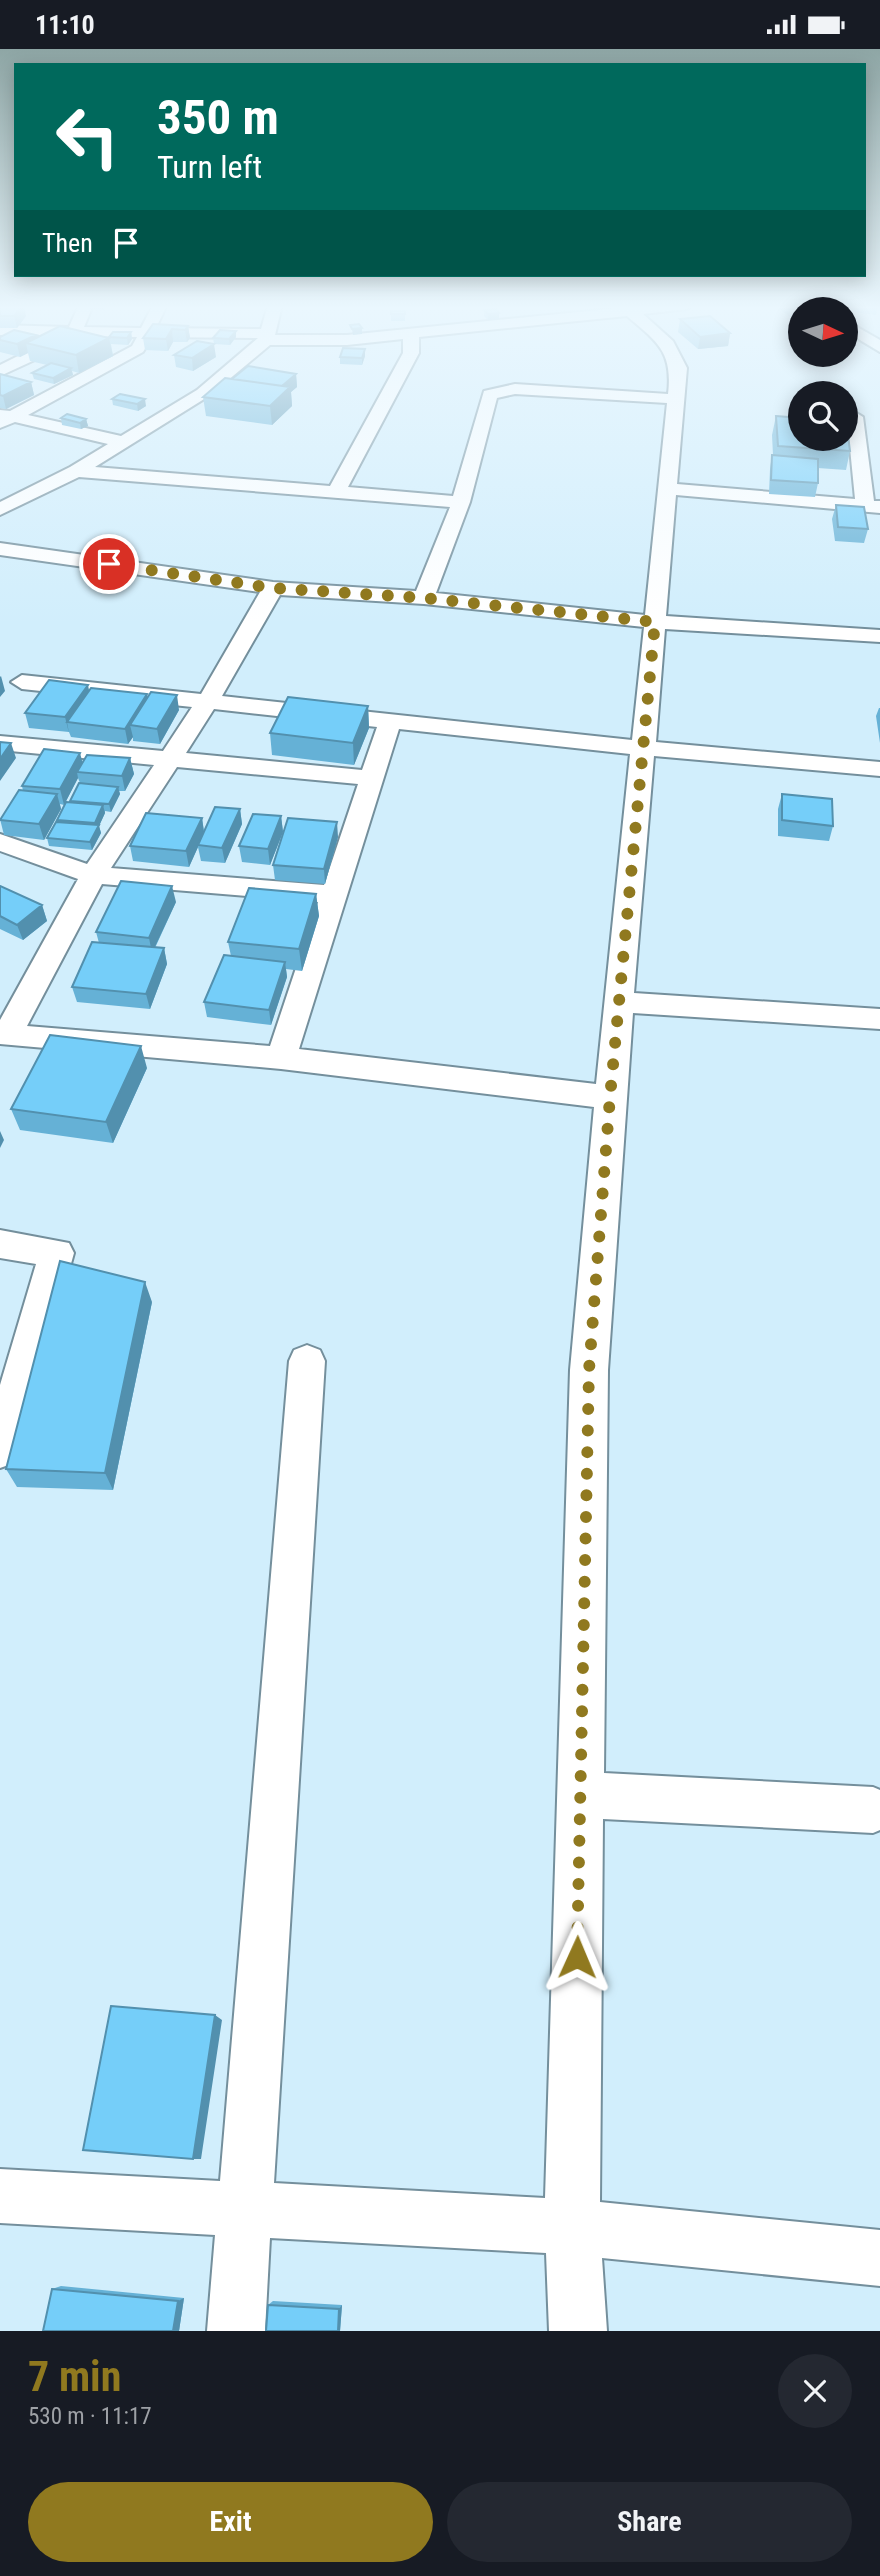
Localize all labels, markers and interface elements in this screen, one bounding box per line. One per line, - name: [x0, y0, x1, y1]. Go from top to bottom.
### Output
- text: 11:10: [35, 10, 95, 40]
- text: 350 m: [157, 89, 279, 146]
- icon: left: [42, 91, 133, 182]
- text: Turn left: [157, 148, 262, 186]
- icon: arrive: [107, 224, 145, 262]
- text: Then: [42, 228, 93, 258]
- north arrow: [788, 297, 858, 367]
- map controls: [788, 297, 858, 451]
- button: search: [788, 381, 858, 451]
- pin: [79, 534, 139, 594]
- icon: arrive: [90, 545, 128, 583]
- position arrow: [540, 1920, 614, 1994]
- text: 7 min: [28, 2352, 121, 2401]
- button: close: [778, 2354, 852, 2428]
- text: 530 m · 11:17: [28, 2403, 152, 2430]
- button: Exit: [28, 2482, 433, 2562]
- button: Share: [447, 2482, 852, 2562]

